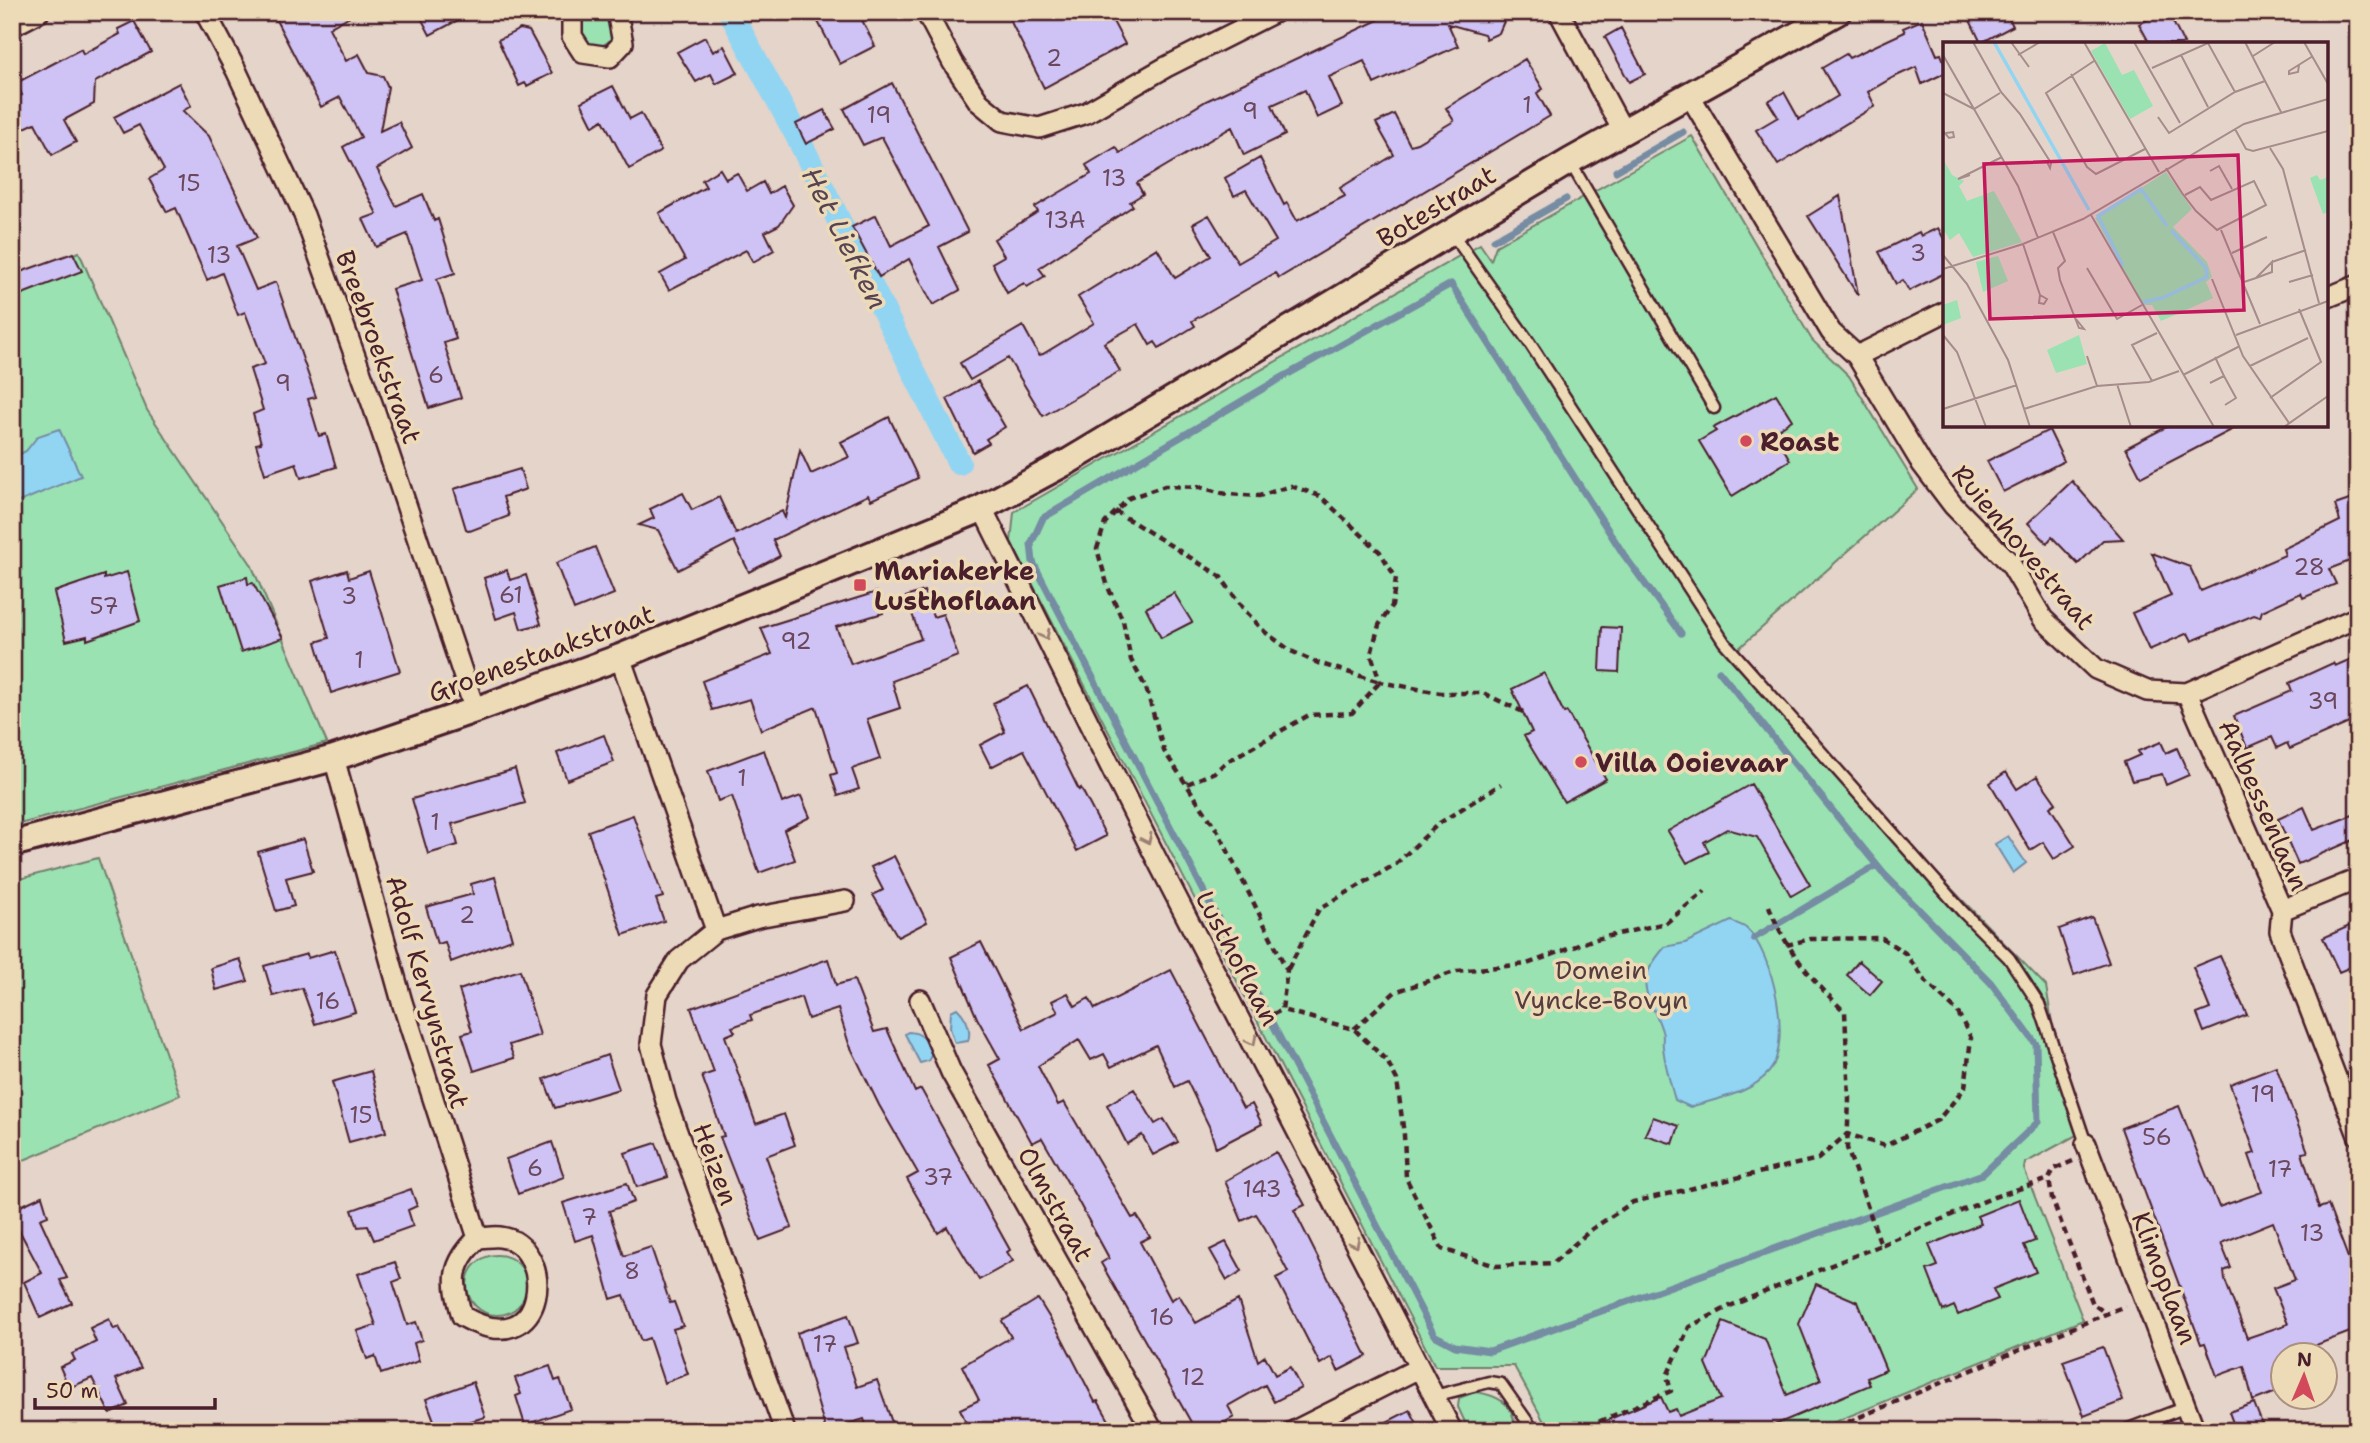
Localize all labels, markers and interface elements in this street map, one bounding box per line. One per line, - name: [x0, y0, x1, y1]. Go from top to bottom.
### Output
- inset map: [1943, 42, 2328, 427]
- house number: 2: [1046, 43, 1062, 73]
- house number: 1: [1522, 90, 1532, 120]
- house number: 9: [1242, 96, 1258, 126]
- house number: 19: [867, 100, 891, 130]
- street label: Botestraat: [1370, 157, 1502, 255]
- water label: Het Liefken: [793, 160, 897, 316]
- house number: 13: [1102, 163, 1126, 193]
- house number: 15: [177, 168, 201, 198]
- house number: 13A: [1045, 205, 1085, 235]
- house number: 3: [1910, 238, 1926, 268]
- house number: 13: [207, 240, 231, 270]
- street label: Breebroekstraat: [328, 246, 430, 448]
- house number: 6: [428, 360, 444, 390]
- house number: 9: [275, 368, 291, 398]
- place label: Roast: [1760, 424, 1839, 459]
- marker: Roast: [1738, 433, 1754, 449]
- street label: Ruienhovestraat: [1944, 457, 2104, 637]
- house number: 28: [2293, 552, 2325, 582]
- place label: Mariakerke Lusthoflaan: [874, 553, 1036, 618]
- marker: Mariakerke Lusthoflaan: [852, 577, 868, 593]
- house number: 61: [499, 580, 523, 610]
- house number: 3: [341, 581, 357, 611]
- house number: 57: [89, 591, 119, 621]
- street label: Groenestaakstraat: [423, 596, 659, 710]
- house number: 92: [780, 626, 812, 656]
- one-way arrow: [1037, 628, 1051, 640]
- house number: 1: [354, 645, 364, 675]
- house number: 39: [2308, 686, 2338, 716]
- street label: Aalbessenlaan: [2211, 714, 2317, 896]
- place label: Villa Ooievaar: [1595, 745, 1789, 780]
- marker: Villa Ooievaar: [1573, 754, 1589, 770]
- house number: 1: [737, 763, 747, 793]
- house number: 1: [430, 807, 440, 837]
- one-way arrow: [1138, 832, 1152, 844]
- street label: Adolf Kervynstraat: [378, 871, 478, 1113]
- street label: Lusthoflaan: [1188, 884, 1288, 1032]
- house number: 2: [459, 900, 475, 930]
- park label: Domein Vyncke-Bovyn: [1514, 952, 1688, 1017]
- house number: 16: [316, 986, 340, 1016]
- one-way arrow: [1243, 1033, 1257, 1046]
- house number: 19: [2251, 1079, 2275, 1109]
- house number: 15: [349, 1100, 373, 1130]
- street label: Heizen: [685, 1118, 747, 1210]
- house number: 56: [2142, 1122, 2172, 1152]
- street label: Olmstraat: [1010, 1140, 1102, 1268]
- house number: 6: [527, 1153, 543, 1183]
- house number: 17: [2268, 1154, 2292, 1184]
- house number: 37: [923, 1162, 953, 1192]
- house number: 143: [1242, 1174, 1282, 1204]
- house number: 7: [581, 1202, 597, 1232]
- street label: Klimoplaan: [2124, 1207, 2206, 1349]
- house number: 13: [2300, 1218, 2324, 1248]
- one-way arrow: [1347, 1236, 1361, 1248]
- house number: 8: [624, 1256, 640, 1286]
- house number: 16: [1150, 1302, 1174, 1332]
- house number: 17: [813, 1329, 837, 1359]
- north arrow: [2268, 1342, 2338, 1412]
- text: N: [2297, 1347, 2313, 1372]
- house number: 12: [1181, 1362, 1205, 1392]
- scale bar: [35, 1366, 215, 1410]
- text: 50 m: [46, 1377, 99, 1405]

